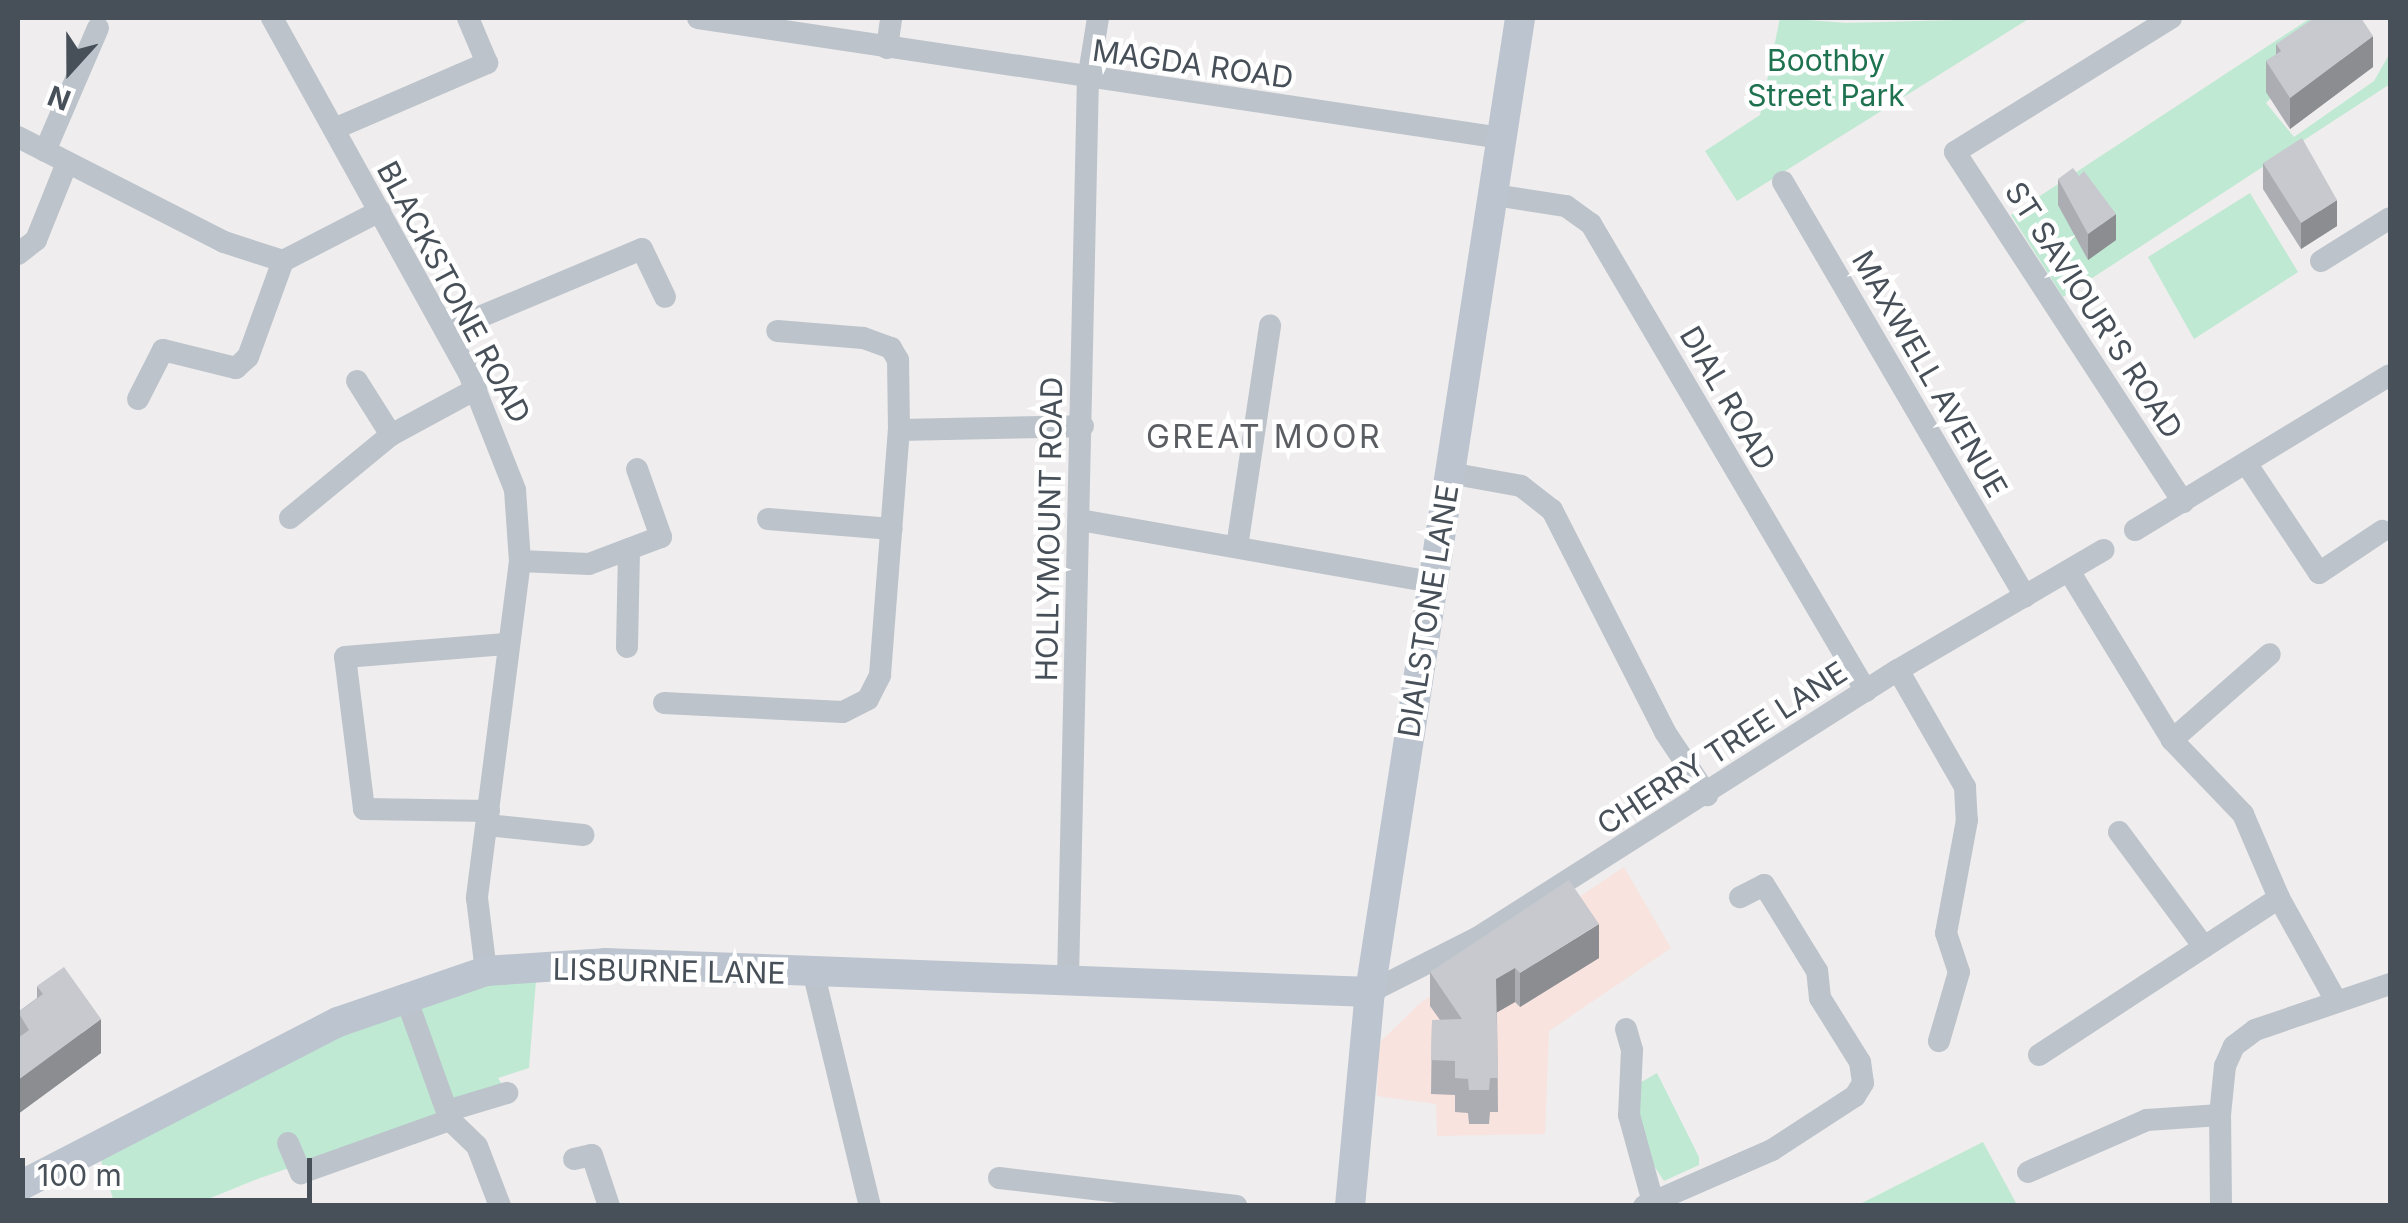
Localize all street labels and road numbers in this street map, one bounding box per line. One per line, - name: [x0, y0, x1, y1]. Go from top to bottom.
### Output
- street label: MAGDA ROAD: [1090, 32, 1296, 96]
- street label: BLACKSTONE ROAD: [370, 155, 538, 429]
- street label: ST SAVIOUR'S ROAD: [1998, 175, 2190, 445]
- street label: MAXWELL AVENUE: [1845, 244, 2015, 504]
- street label: DIAL ROAD: [1673, 320, 1783, 476]
- street label: HOLLYMOUNT ROAD: [1028, 376, 1070, 682]
- street label: DIALSTONE LANE: [1390, 482, 1466, 740]
- street label: CHERRY TREE LANE: [1590, 654, 1854, 842]
- street label: LISBURNE LANE: [552, 951, 786, 991]

